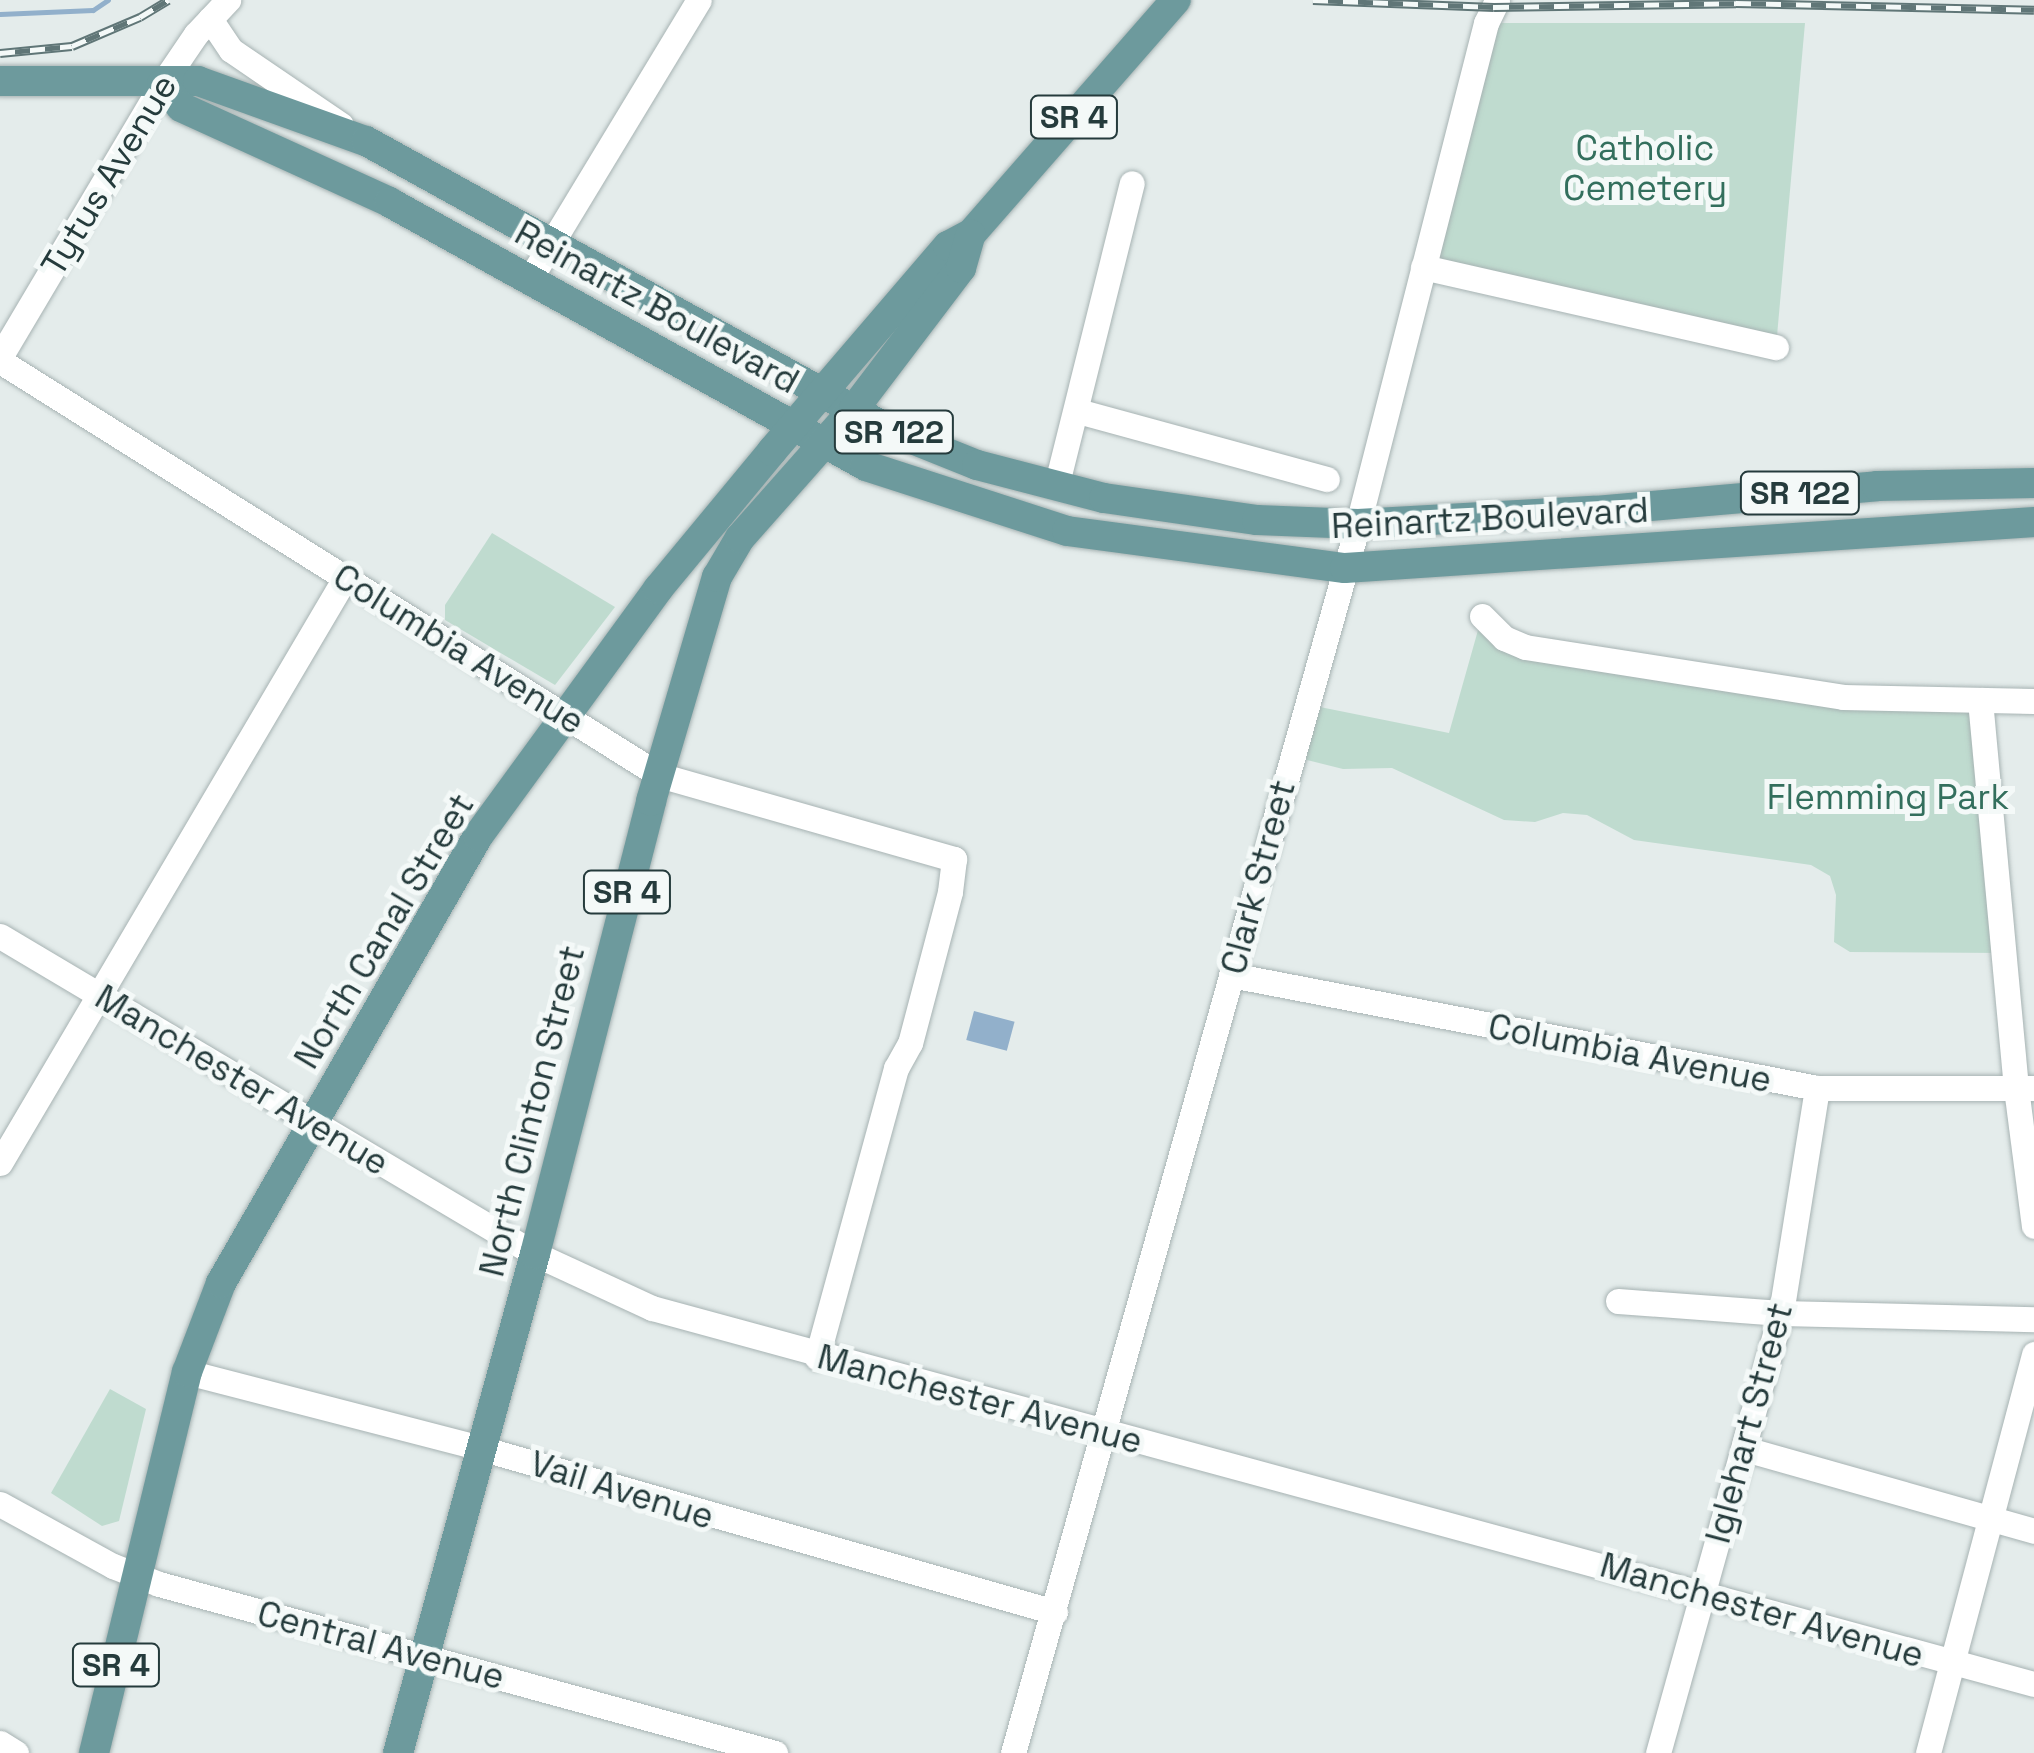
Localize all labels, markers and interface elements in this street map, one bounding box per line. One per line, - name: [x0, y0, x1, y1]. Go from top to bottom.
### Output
- street label: Tytus Avenue: [32, 67, 186, 283]
- road number: SR 4: [1029, 90, 1119, 144]
- park label: Catholic Cemetery: [1563, 127, 1727, 209]
- street label: Reinartz Boulevard: [508, 212, 806, 402]
- road number: SR 122: [832, 405, 956, 459]
- road number: SR 122: [1738, 466, 1862, 520]
- street label: Reinartz Boulevard: [1330, 489, 1650, 547]
- street label: Columbia Avenue: [326, 555, 592, 743]
- street label: Clark Street: [1212, 775, 1304, 979]
- park label: Flemming Park: [1767, 776, 2009, 818]
- street label: North Canal Street: [285, 786, 483, 1076]
- road number: SR 4: [582, 865, 672, 919]
- street label: North Clinton Street: [471, 941, 593, 1281]
- street label: Manchester Avenue: [88, 976, 396, 1184]
- street label: Columbia Avenue: [1485, 1005, 1775, 1101]
- street label: Iglehart Street: [1697, 1298, 1801, 1548]
- street label: Manchester Avenue: [813, 1335, 1147, 1463]
- street label: Vail Avenue: [525, 1442, 719, 1538]
- street label: Manchester Avenue: [1595, 1544, 1929, 1676]
- street label: Central Avenue: [253, 1592, 509, 1698]
- road number: SR 4: [71, 1638, 161, 1692]

